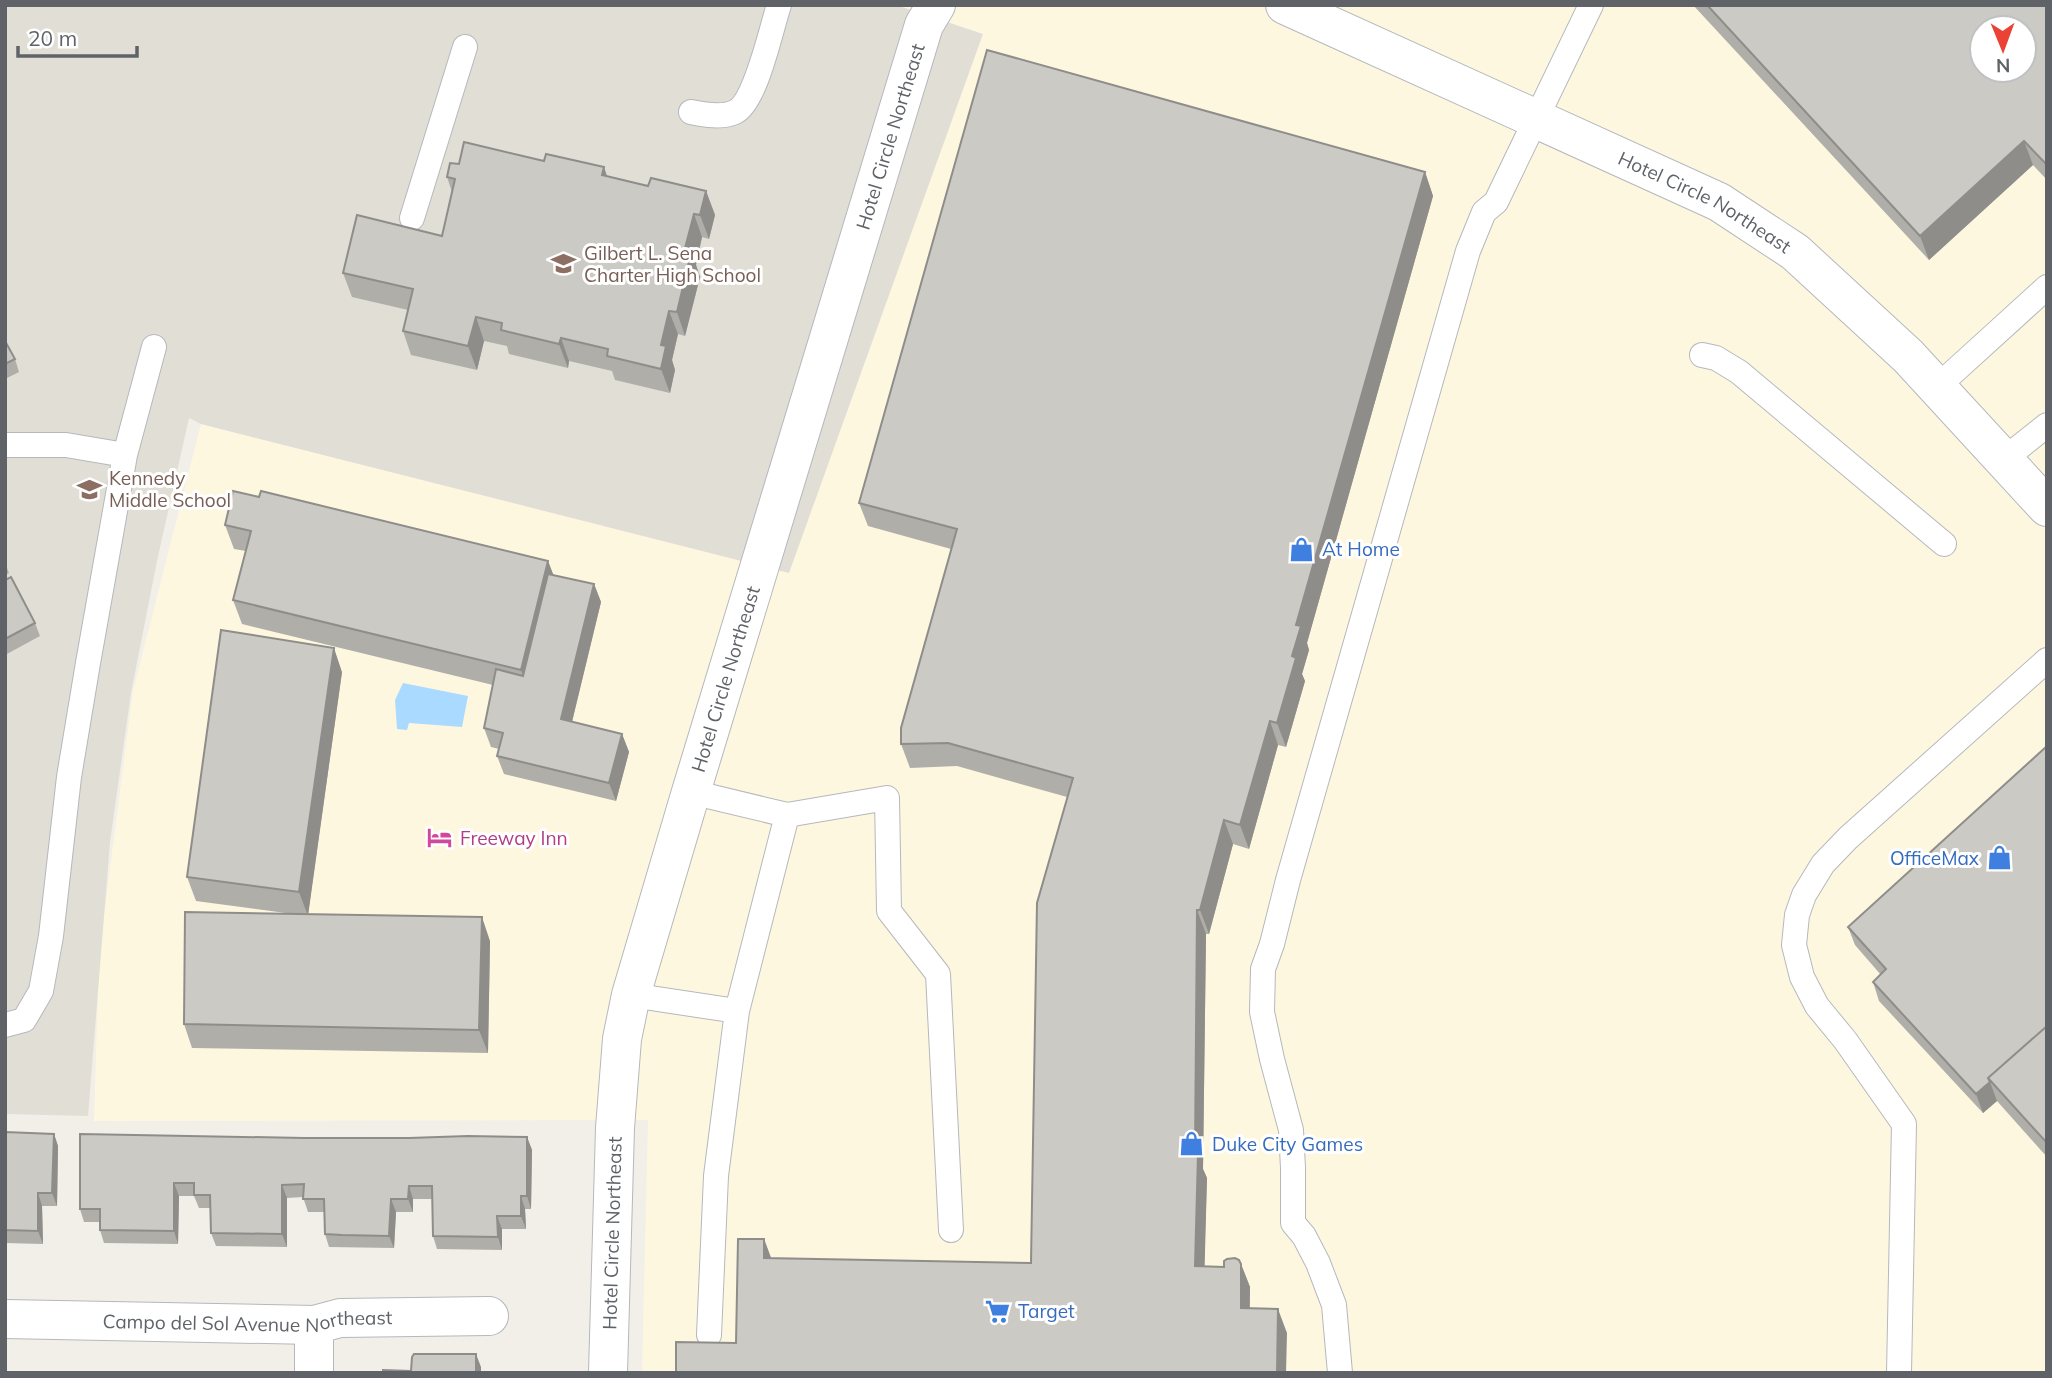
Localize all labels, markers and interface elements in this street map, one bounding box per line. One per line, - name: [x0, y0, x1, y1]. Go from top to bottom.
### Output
- scale bar: [18, 14, 136, 58]
- north arrow: [1968, 14, 2038, 84]
- text: 20 m: [28, 25, 77, 51]
- street label: Hotel Circle Northeast: [851, 40, 930, 233]
- text: N: [1996, 54, 2011, 78]
- street label: Hotel Circle Northeast: [1615, 146, 1796, 258]
- place label: Gilbert L. Sena Charter High School: [584, 241, 761, 287]
- school or university icon: Gilbert L. Sena Charter High School: [550, 250, 578, 278]
- place label: Kennedy Middle School: [109, 466, 231, 512]
- school or university icon: Kennedy Middle School: [75, 475, 103, 503]
- shop icon: At Home: [1288, 535, 1316, 563]
- place label: At Home: [1322, 537, 1400, 561]
- street label: Hotel Circle Northeast: [686, 583, 765, 775]
- hotel icon: Freeway Inn: [426, 824, 454, 852]
- place label: Freeway Inn: [460, 826, 568, 850]
- shop icon: OfficeMax: [1985, 844, 2013, 872]
- place label: OfficeMax: [1890, 846, 1979, 870]
- shop icon: Duke City Games: [1178, 1130, 1206, 1158]
- place label: Duke City Games: [1212, 1132, 1363, 1156]
- street label: Hotel Circle Northeast: [597, 1136, 627, 1330]
- supermarket icon: Target: [984, 1297, 1012, 1325]
- place label: Target: [1018, 1299, 1075, 1323]
- street label: Campo del Sol Avenue Northeast: [102, 1305, 393, 1337]

